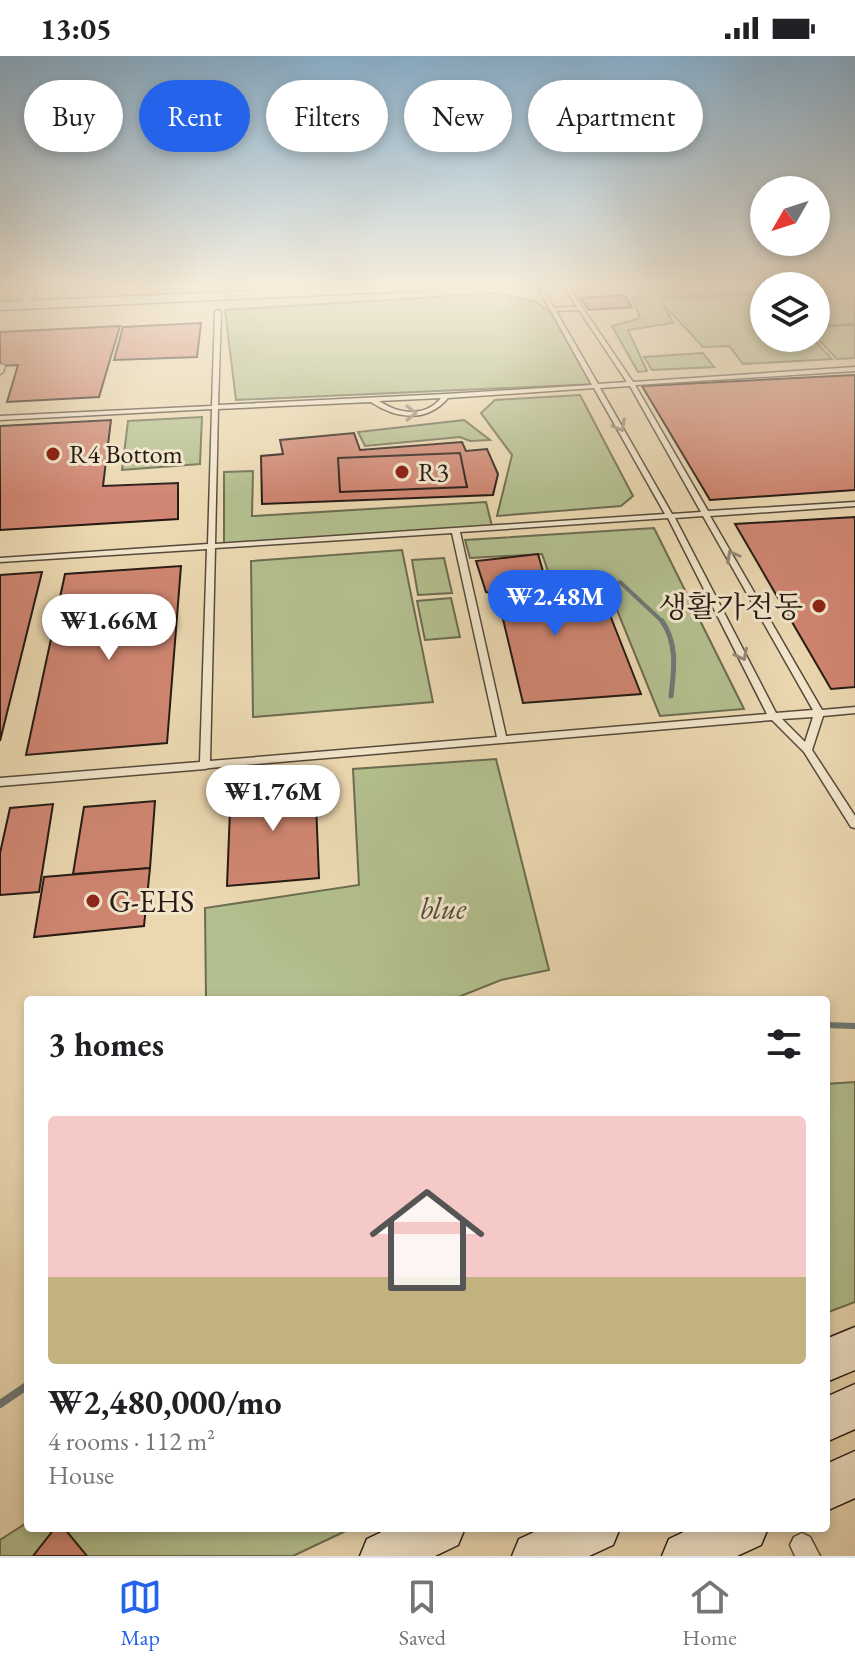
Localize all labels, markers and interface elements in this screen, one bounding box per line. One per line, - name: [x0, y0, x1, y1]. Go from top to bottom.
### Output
- text: 13:05: [40, 9, 112, 48]
- chip: Buy: [24, 80, 123, 152]
- chip: Rent: [139, 80, 250, 152]
- chip: Filters: [266, 80, 388, 152]
- chip: New: [404, 80, 512, 152]
- chip: Apartment: [528, 80, 703, 152]
- north arrow: [750, 176, 830, 256]
- map controls: [750, 176, 830, 352]
- button: layers: [750, 272, 830, 352]
- one-way arrow: [405, 404, 418, 421]
- one-way arrow: [610, 417, 626, 431]
- place label: R4 Bottom: [69, 437, 183, 471]
- marker: R4 Bottom: [44, 445, 62, 463]
- place label: R3: [418, 455, 449, 489]
- marker: R3: [393, 463, 411, 481]
- one-way arrow: [726, 550, 742, 565]
- pin: ₩2.48M: [490, 570, 620, 638]
- text: ₩2.48M: [506, 579, 604, 613]
- place label: 생활가전동: [658, 587, 803, 626]
- pin: ₩1.66M: [44, 594, 174, 662]
- marker: 생활가전동: [810, 597, 828, 615]
- text: ₩1.66M: [60, 603, 158, 637]
- one-way arrow: [732, 647, 747, 662]
- pin: ₩1.76M: [208, 765, 338, 833]
- text: ₩1.76M: [224, 774, 322, 808]
- place label: G-EHS: [109, 882, 194, 921]
- park label: blue: [420, 889, 467, 928]
- marker: G-EHS: [84, 892, 102, 910]
- text: 3 homes: [48, 1022, 164, 1066]
- icon: filters: [762, 1022, 806, 1066]
- icon: home: [355, 1168, 499, 1312]
- text: ₩2,480,000/mo: [48, 1380, 282, 1424]
- text: 4 rooms · 112 m²: [48, 1424, 215, 1458]
- text: House: [48, 1458, 114, 1492]
- tab: Map: [118, 1575, 162, 1652]
- tab: Saved: [399, 1575, 446, 1652]
- tab: Home: [682, 1575, 737, 1652]

